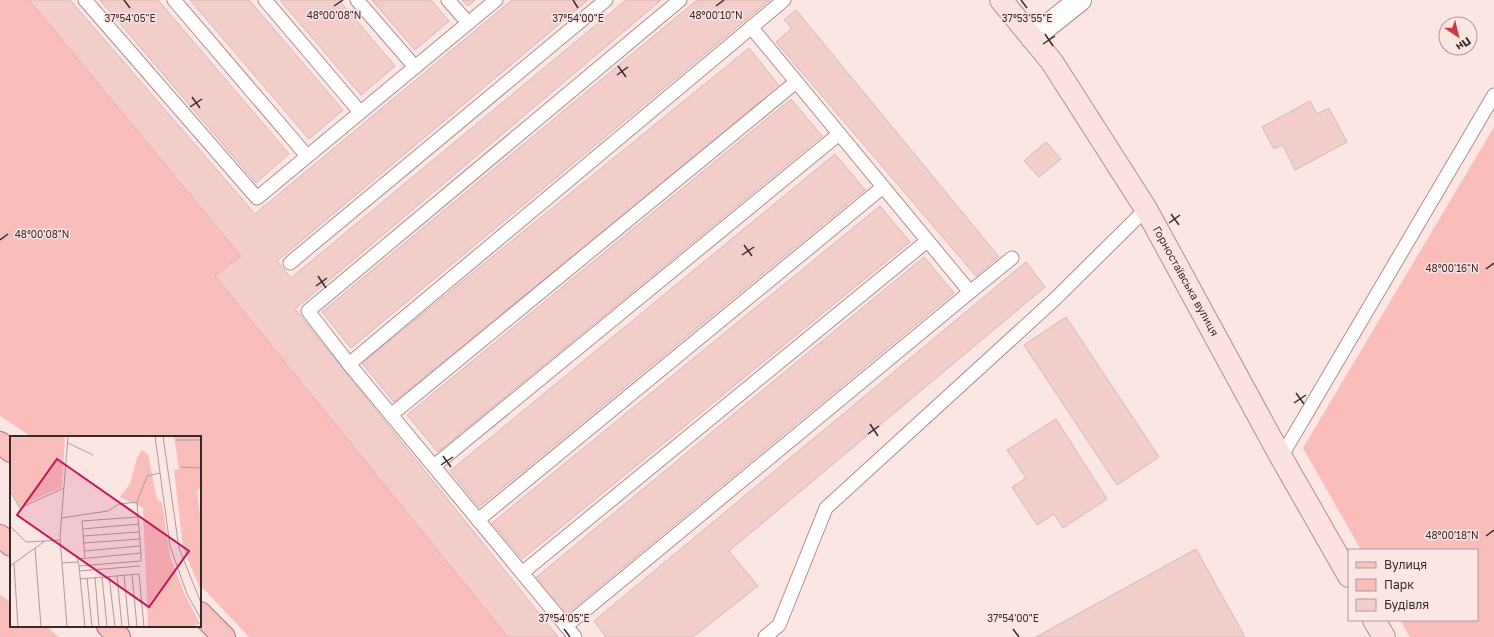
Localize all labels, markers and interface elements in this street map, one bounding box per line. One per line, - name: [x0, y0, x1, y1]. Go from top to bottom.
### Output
- text: 48°00'08"N: [307, 9, 361, 21]
- text: 48°00'10"N: [689, 9, 743, 21]
- text: 37°54'05"E: [104, 12, 156, 24]
- text: 37°54'00"E: [552, 12, 604, 24]
- text: 37°53'55"E: [1002, 12, 1052, 24]
- north arrow: [1438, 16, 1478, 56]
- text: Пн: [1454, 35, 1474, 54]
- street label: Горностаївська вулиця: [1151, 224, 1222, 338]
- text: 48°00'08"N: [15, 228, 69, 240]
- text: 48°00'16"N: [1425, 262, 1479, 274]
- inset map: [10, 436, 201, 627]
- text: 48°00'18"N: [1425, 529, 1479, 541]
- legend: [1348, 549, 1478, 621]
- text: Вулиця: [1384, 557, 1427, 572]
- text: Парк: [1384, 577, 1414, 592]
- text: Будівля: [1384, 597, 1429, 612]
- text: 37°54'05"E: [538, 612, 590, 624]
- text: 37°54'00"E: [987, 612, 1039, 624]

